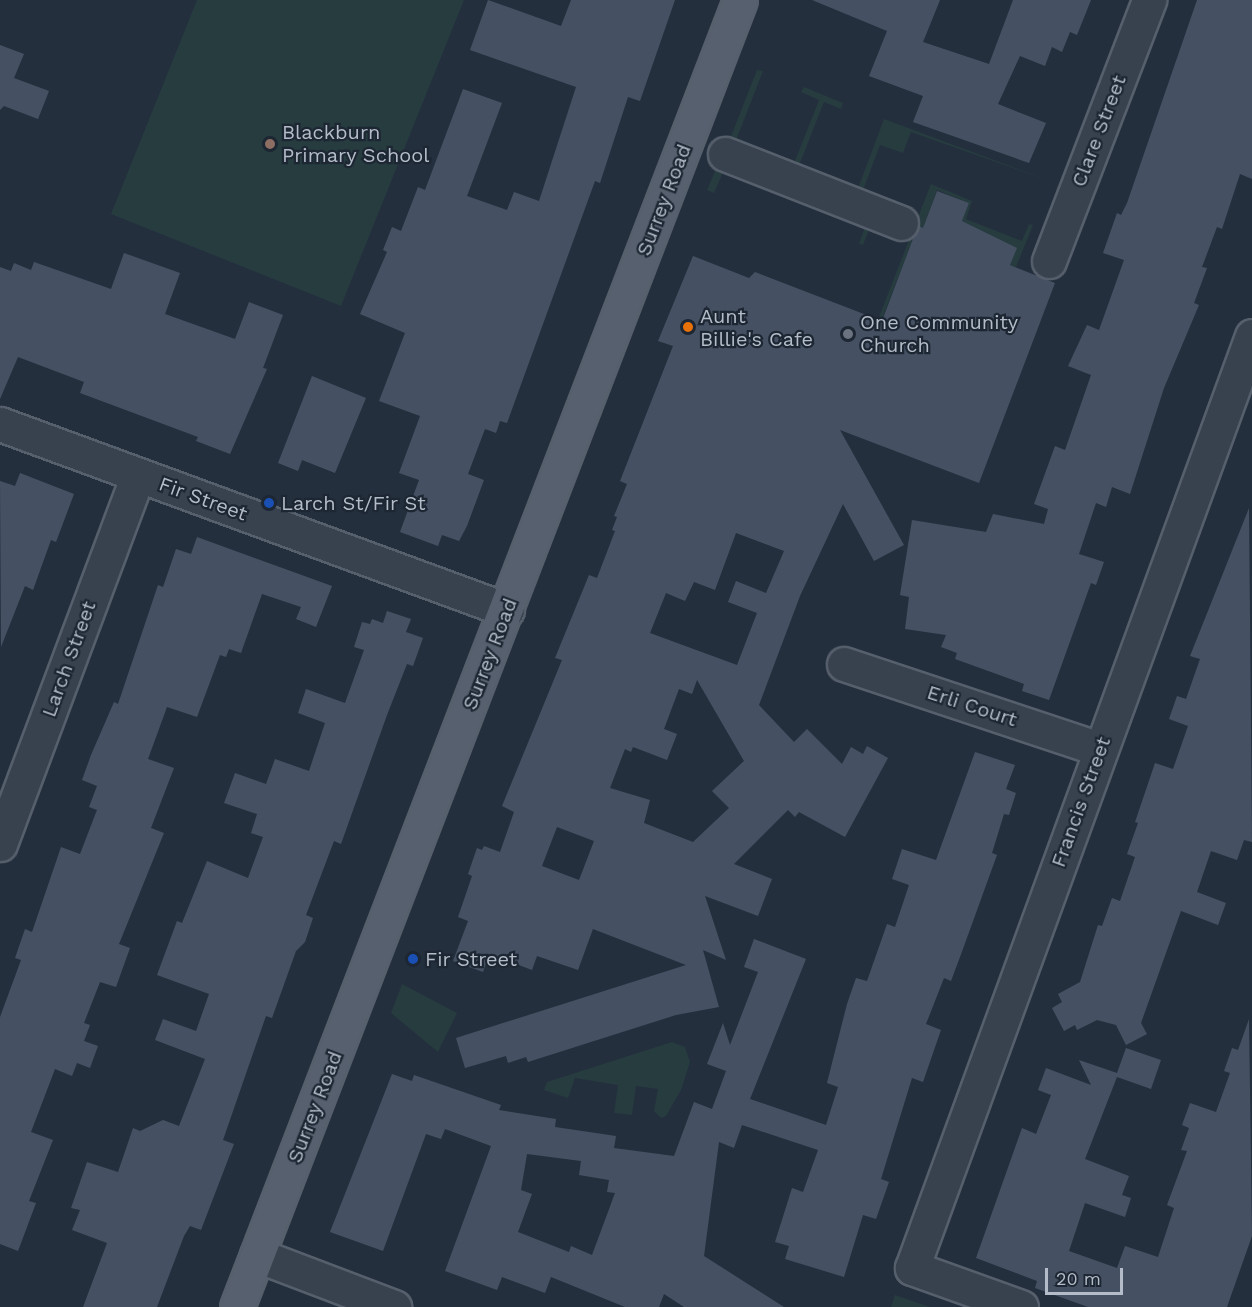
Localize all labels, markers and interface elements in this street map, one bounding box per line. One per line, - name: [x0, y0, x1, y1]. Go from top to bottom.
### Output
- street label: Clare Street: [1067, 72, 1131, 190]
- place label: Blackburn Primary School: [282, 120, 430, 167]
- marker: Blackburn Primary School: [263, 137, 277, 151]
- street label: Surrey Road: [632, 141, 696, 259]
- place label: Aunt Billie's Cafe: [700, 304, 813, 351]
- place label: One Community Church: [860, 310, 1018, 357]
- marker: Aunt Billie's Cafe: [681, 320, 695, 334]
- marker: One Community Church: [841, 327, 855, 341]
- street label: Fir Street: [155, 472, 251, 526]
- place label: Larch St/Fir St: [281, 491, 426, 515]
- marker: Larch St/Fir St: [262, 496, 276, 510]
- street label: Surrey Road: [458, 595, 522, 713]
- street label: Larch Street: [37, 598, 101, 720]
- street label: Erli Court: [924, 680, 1020, 732]
- street label: Francis Street: [1046, 734, 1116, 870]
- place label: Fir Street: [425, 947, 518, 971]
- marker: Fir Street: [406, 952, 420, 966]
- street label: Surrey Road: [283, 1048, 347, 1166]
- scale bar: [1048, 1256, 1126, 1294]
- text: 20 m: [1056, 1268, 1101, 1289]

